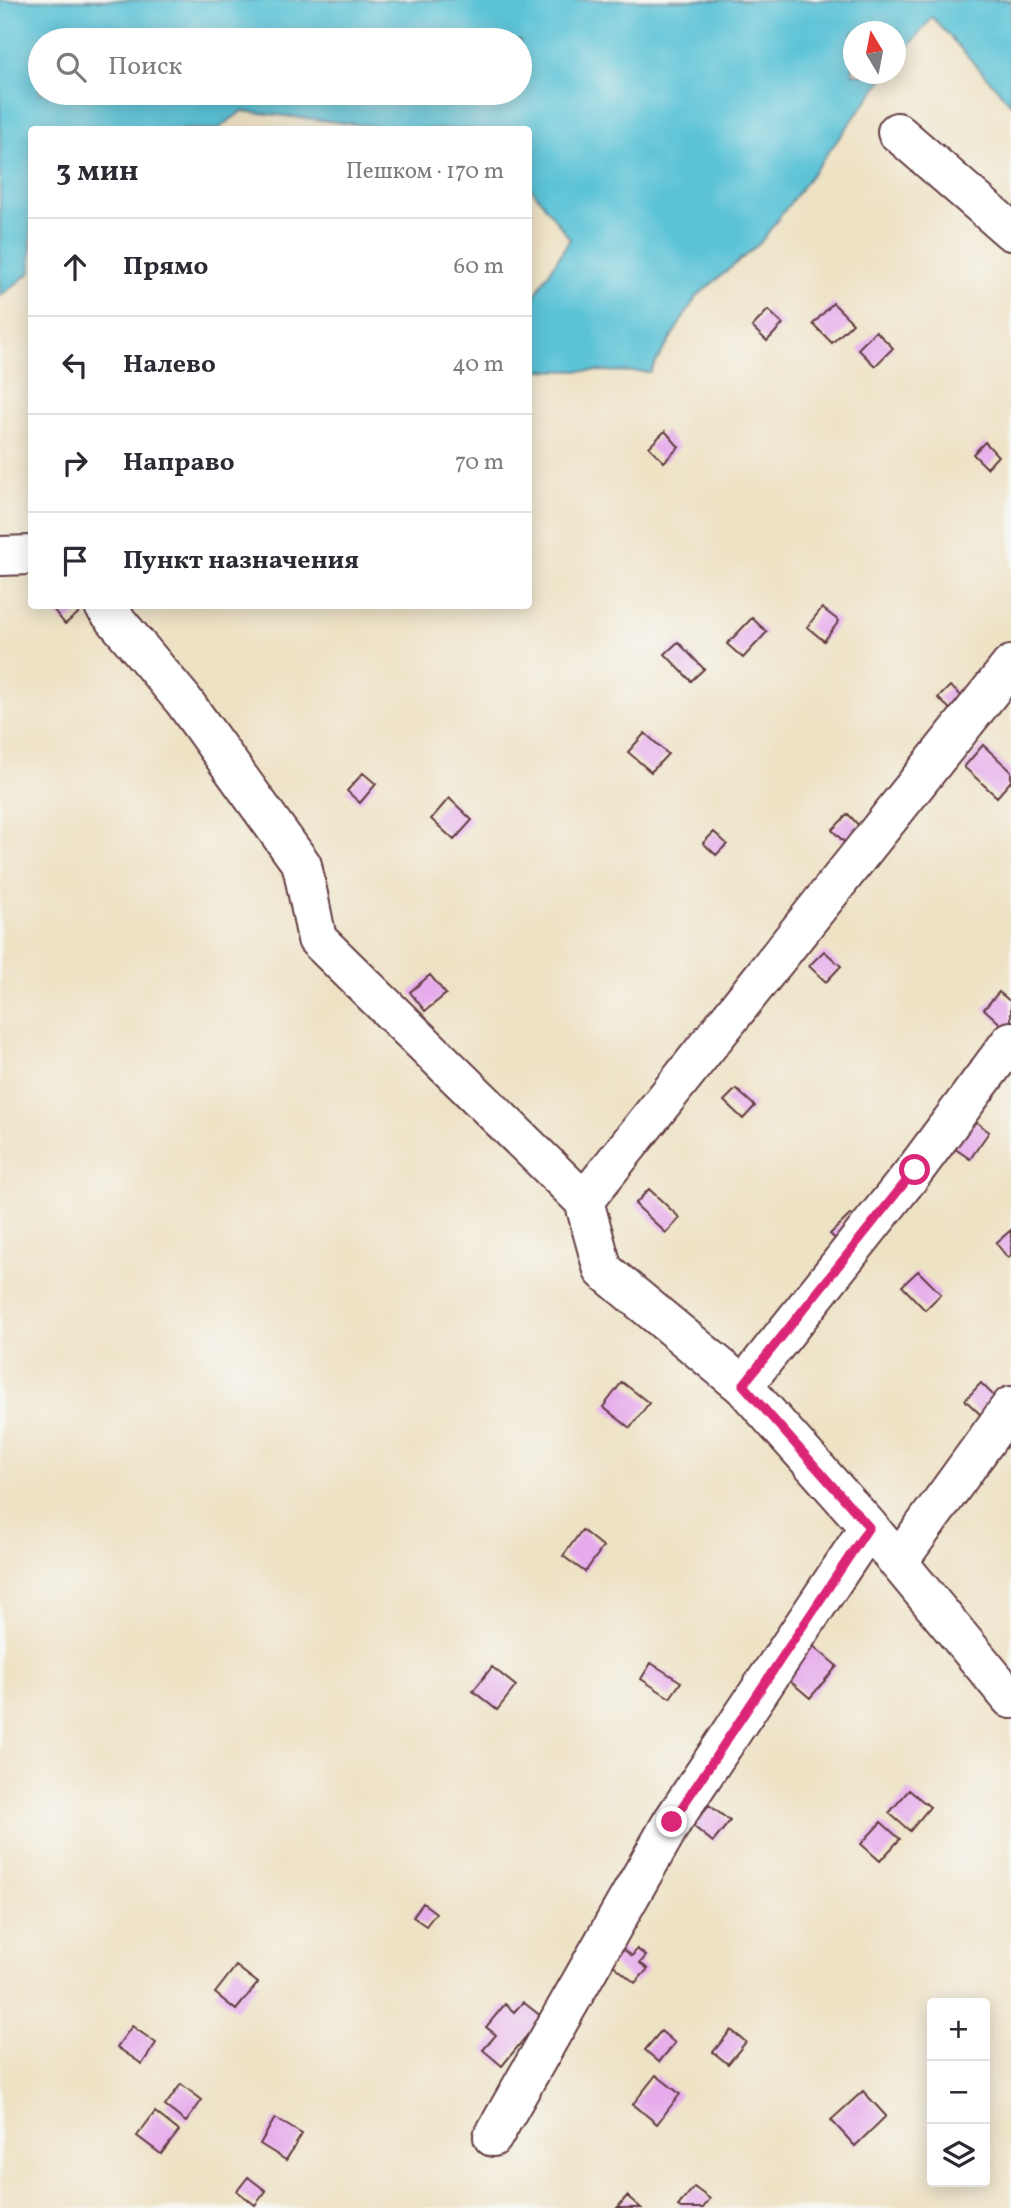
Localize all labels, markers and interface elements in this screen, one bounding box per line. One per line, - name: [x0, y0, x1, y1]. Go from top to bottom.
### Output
- north arrow: [843, 21, 906, 84]
- search box: [28, 28, 532, 105]
- icon: search: [52, 48, 90, 86]
- text: Поиск: [108, 49, 182, 85]
- text: 3 мин: [56, 151, 139, 193]
- text: Пешком · 170 m: [346, 156, 504, 188]
- icon: ahead: [56, 248, 94, 286]
- text: Прямо: [123, 249, 208, 285]
- text: 60 m: [454, 251, 504, 283]
- icon: left: [56, 346, 94, 384]
- text: Налево: [123, 347, 216, 383]
- text: 40 m: [452, 349, 504, 381]
- icon: right: [56, 444, 94, 482]
- text: Направо: [123, 445, 235, 481]
- text: 70 m: [455, 447, 504, 479]
- icon: arrive: [56, 542, 94, 580]
- text: Пункт назначения: [123, 543, 359, 579]
- route start: [899, 1154, 930, 1185]
- route end: [656, 1806, 687, 1837]
- map controls: [927, 1998, 990, 2187]
- button: +: [927, 1998, 990, 2061]
- button: −: [927, 2061, 990, 2124]
- button: layers: [927, 2124, 990, 2187]

